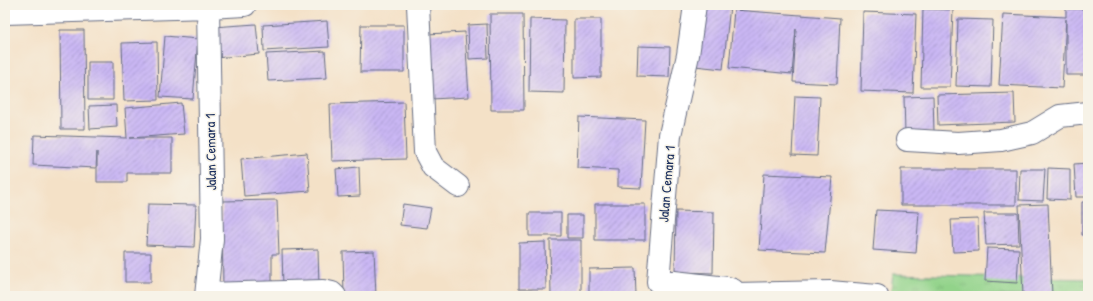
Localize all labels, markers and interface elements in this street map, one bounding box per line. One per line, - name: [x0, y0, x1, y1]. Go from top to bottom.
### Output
- street label: Jalan Cemara 1: [200, 113, 220, 191]
- street label: Jalan Cemara 1: [653, 145, 679, 223]

